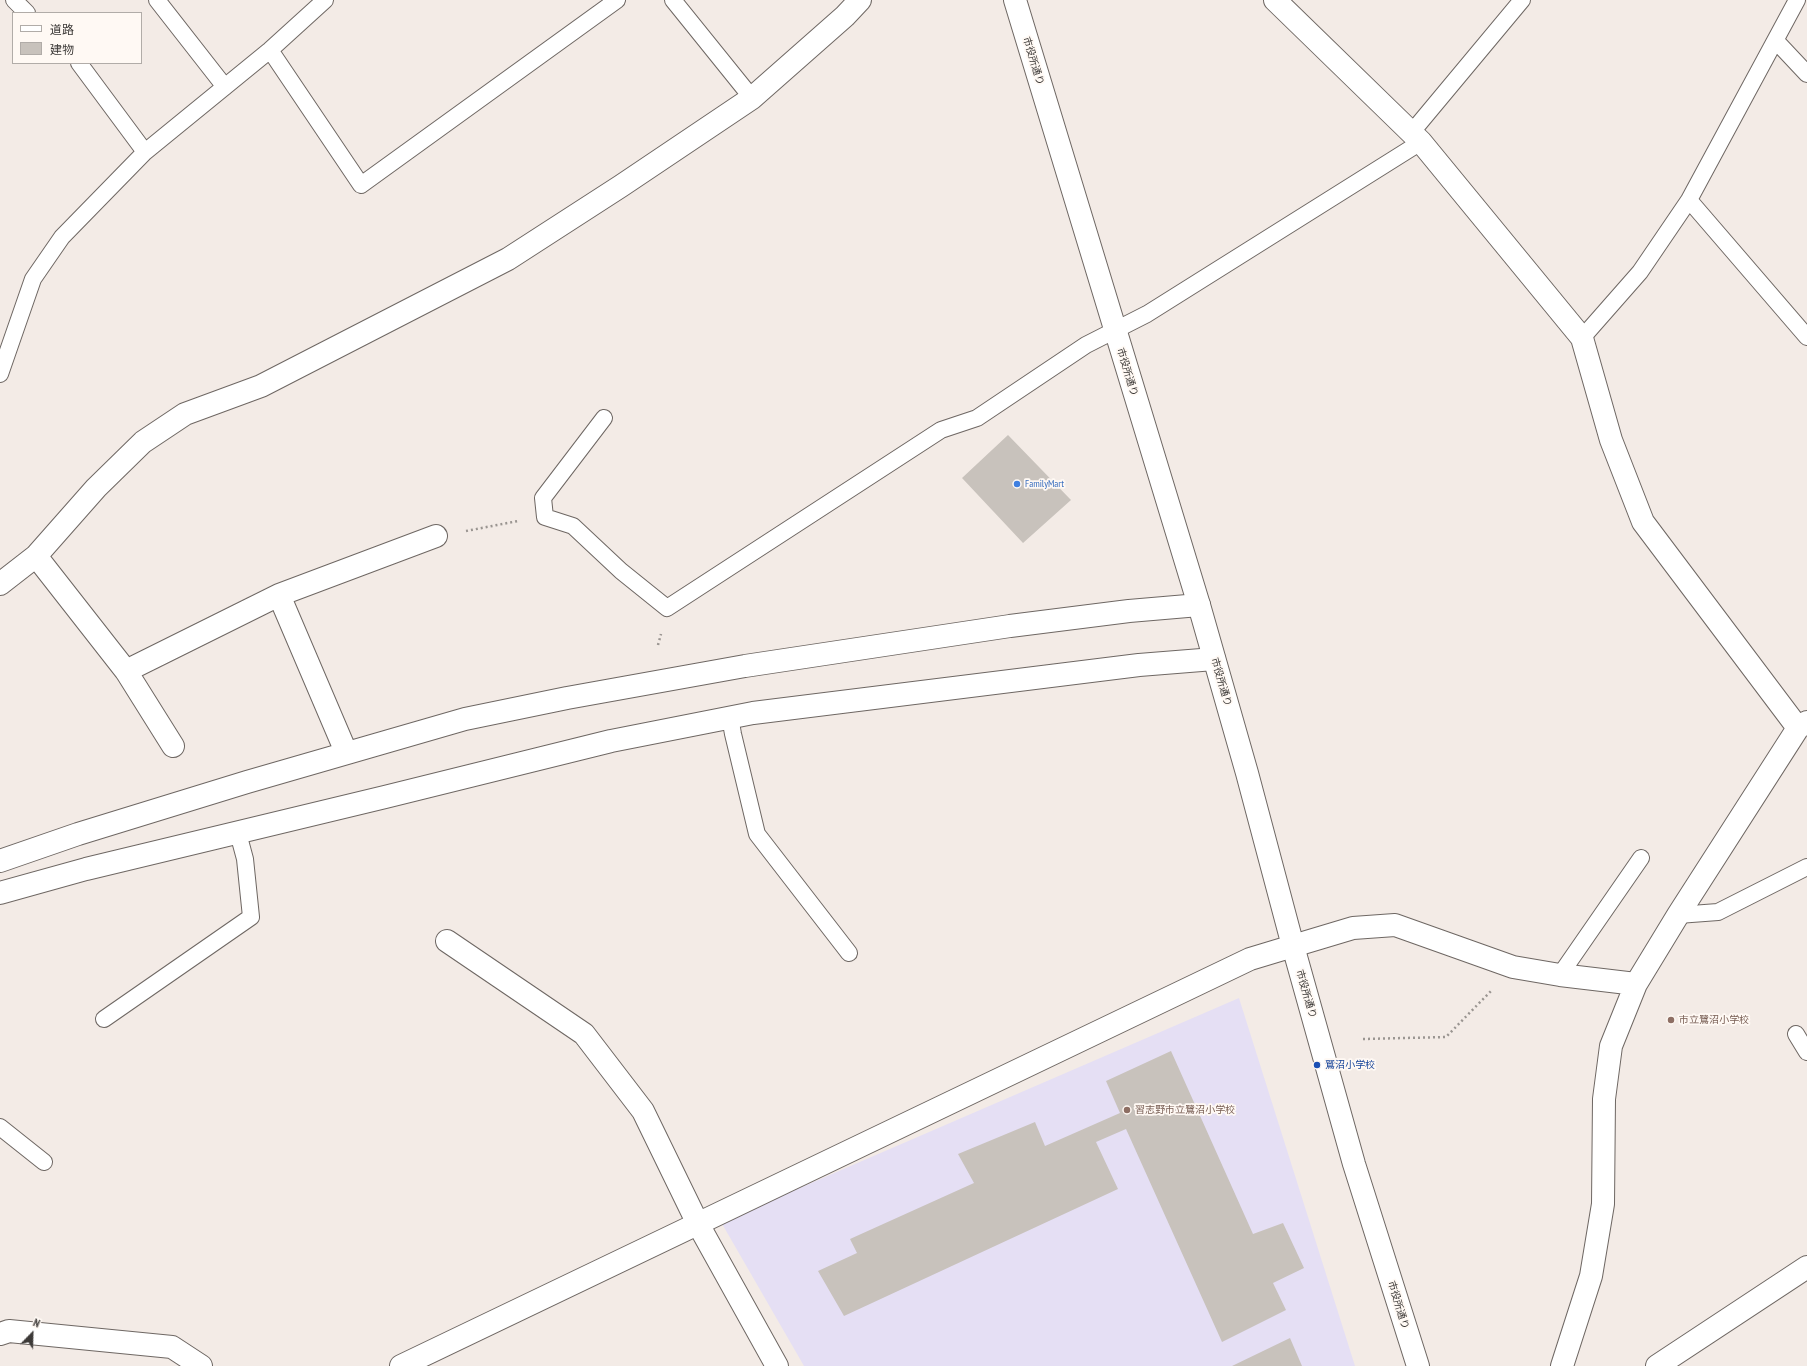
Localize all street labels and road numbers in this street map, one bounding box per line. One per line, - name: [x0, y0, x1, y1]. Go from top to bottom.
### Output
- street label: 市役所通り: [1020, 35, 1046, 87]
- street label: 市役所通り: [1114, 346, 1140, 398]
- street label: 市役所通り: [1208, 656, 1234, 708]
- street label: 市役所通り: [1293, 968, 1319, 1020]
- street label: 市役所通り: [1385, 1279, 1411, 1331]

